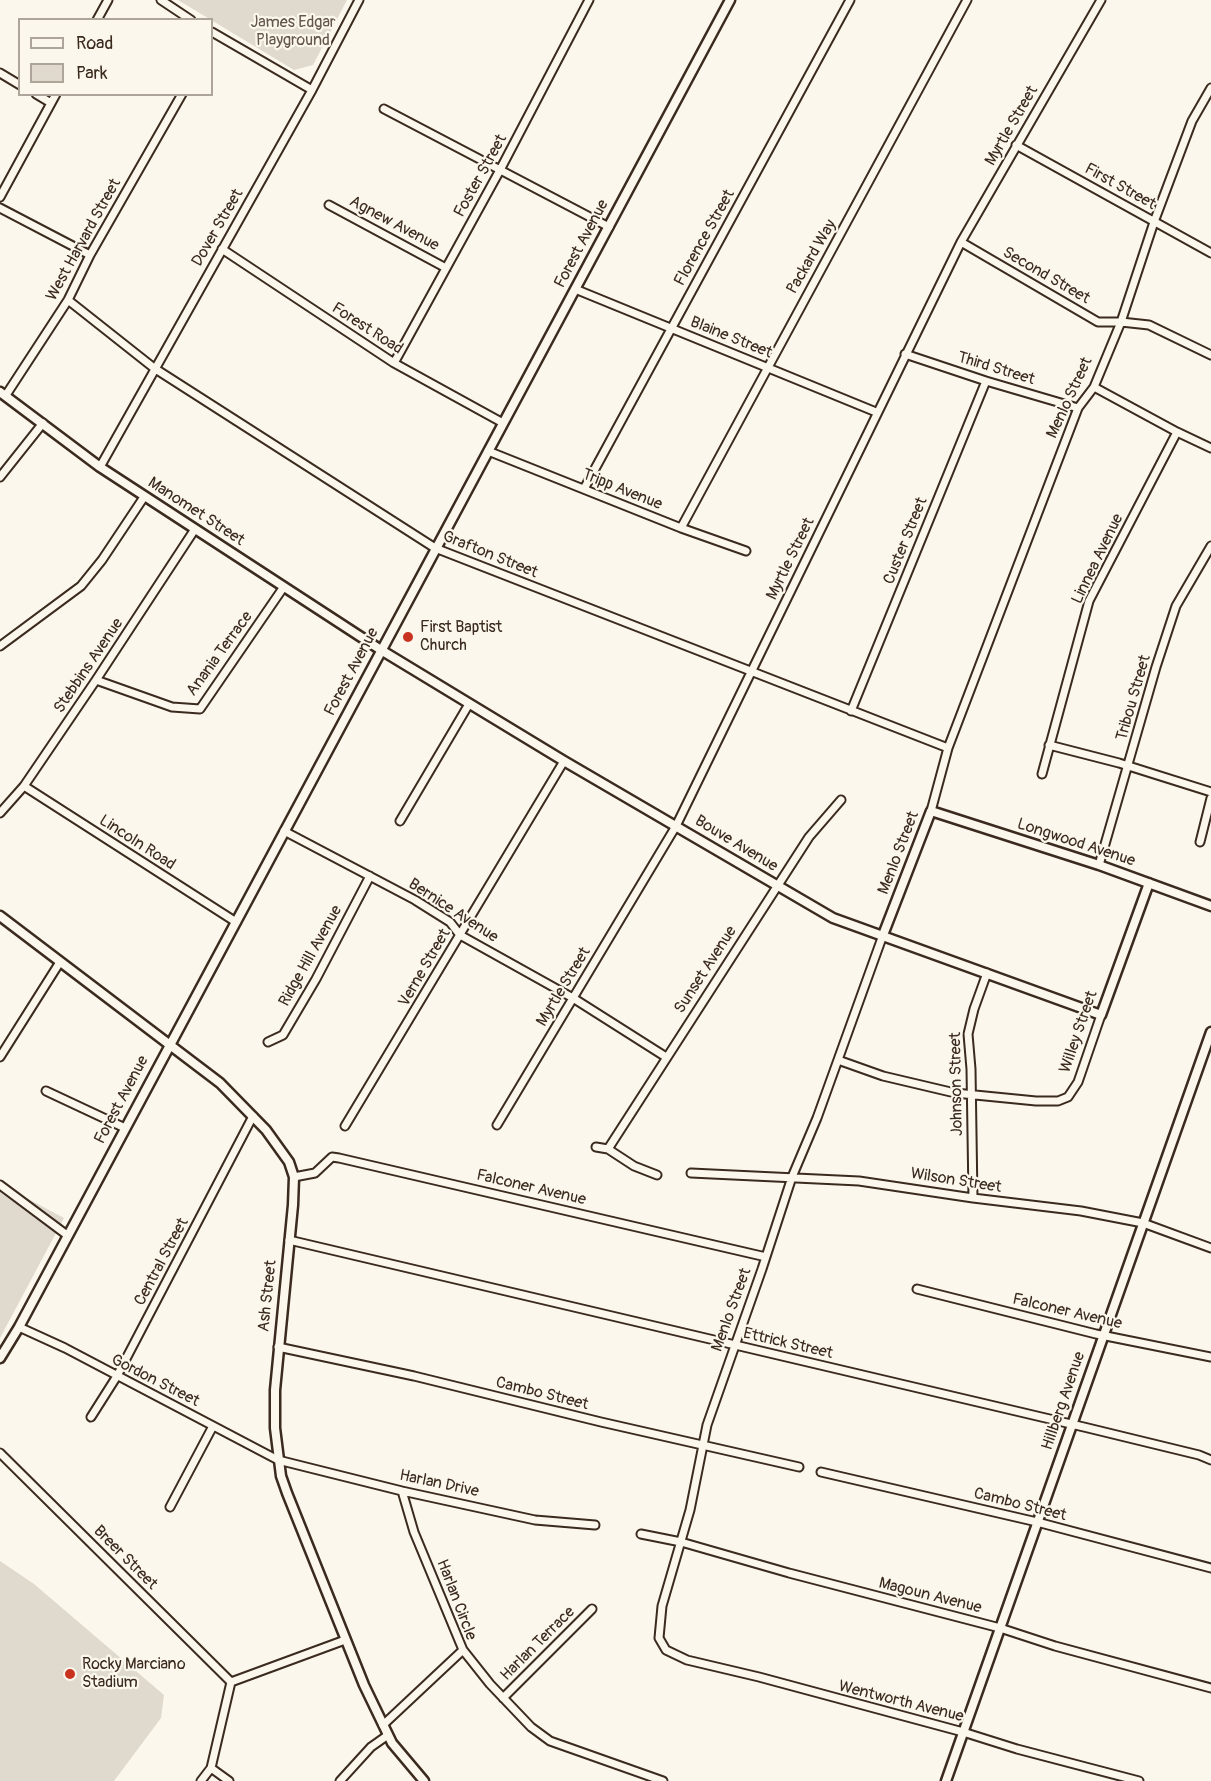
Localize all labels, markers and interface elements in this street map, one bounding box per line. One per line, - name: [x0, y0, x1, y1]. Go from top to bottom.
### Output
- park label: James Edgar Playground: [250, 13, 336, 51]
- legend: [18, 18, 213, 96]
- text: Road: [76, 32, 113, 55]
- text: Park: [76, 62, 108, 85]
- street label: Myrtle Street: [981, 83, 1043, 169]
- street label: Foster Street: [450, 131, 512, 221]
- street label: First Street: [1081, 160, 1159, 214]
- street label: West Harvard Street: [42, 176, 126, 304]
- street label: Dover Street: [188, 186, 248, 270]
- street label: Florence Street: [671, 187, 739, 289]
- street label: Agnew Avenue: [346, 192, 442, 256]
- street label: Forest Avenue: [551, 197, 613, 291]
- street label: Packard Way: [783, 216, 841, 298]
- street label: Second Street: [999, 243, 1093, 309]
- street label: Forest Road: [328, 299, 406, 359]
- street label: Blaine Street: [687, 313, 775, 363]
- street label: Third Street: [955, 348, 1037, 390]
- street label: Menlo Street: [1043, 354, 1097, 442]
- street label: Tripp Avenue: [579, 465, 665, 515]
- street label: Manomet Street: [144, 474, 248, 550]
- street label: Custer Street: [880, 495, 932, 587]
- street label: Linnea Avenue: [1068, 511, 1128, 607]
- street label: Myrtle Street: [763, 515, 819, 603]
- street label: Grafton Street: [440, 527, 540, 583]
- street label: Anania Terrace: [183, 608, 257, 700]
- street label: Stebbins Avenue: [50, 615, 128, 717]
- place label: First Baptist Church: [420, 618, 502, 656]
- street label: Forest Avenue: [321, 625, 383, 719]
- marker: First Baptist Church: [401, 630, 415, 644]
- street label: Tribou Street: [1113, 653, 1155, 743]
- street label: Menlo Street: [874, 809, 924, 897]
- street label: Lincoln Road: [95, 811, 179, 875]
- street label: Bouve Avenue: [691, 812, 781, 876]
- street label: Longwood Avenue: [1015, 815, 1137, 871]
- street label: Bernice Avenue: [404, 875, 502, 947]
- street label: Ridge Hill Avenue: [275, 902, 347, 1010]
- street label: Sunset Avenue: [671, 923, 741, 1017]
- street label: Verne Street: [395, 926, 455, 1010]
- street label: Myrtle Street: [533, 944, 595, 1030]
- street label: Willey Street: [1056, 988, 1102, 1076]
- street label: Johnson Street: [946, 1032, 968, 1136]
- street label: Forest Avenue: [91, 1053, 153, 1147]
- street label: Wilson Street: [909, 1164, 1003, 1198]
- street label: Falconer Avenue: [474, 1166, 588, 1210]
- street label: Central Street: [131, 1215, 193, 1309]
- street label: Ash Street: [255, 1259, 281, 1333]
- street label: Menlo Street: [708, 1266, 756, 1354]
- street label: Falconer Avenue: [1010, 1290, 1124, 1334]
- street label: Ettrick Street: [741, 1324, 835, 1364]
- street label: Hillberg Avenue: [1038, 1349, 1090, 1453]
- street label: Gordon Street: [108, 1351, 202, 1411]
- street label: Cambo Street: [494, 1373, 590, 1415]
- street label: Harlan Drive: [398, 1466, 480, 1502]
- street label: Cambo Street: [972, 1484, 1068, 1526]
- street label: Breer Street: [89, 1522, 161, 1594]
- street label: Harlan Circle: [432, 1557, 480, 1643]
- street label: Magoun Avenue: [877, 1574, 983, 1618]
- street label: Harlan Terrace: [497, 1603, 579, 1685]
- place label: Rocky Marciano Stadium: [82, 1655, 186, 1693]
- marker: Rocky Marciano Stadium: [63, 1667, 77, 1681]
- street label: Wentworth Avenue: [836, 1677, 966, 1727]

